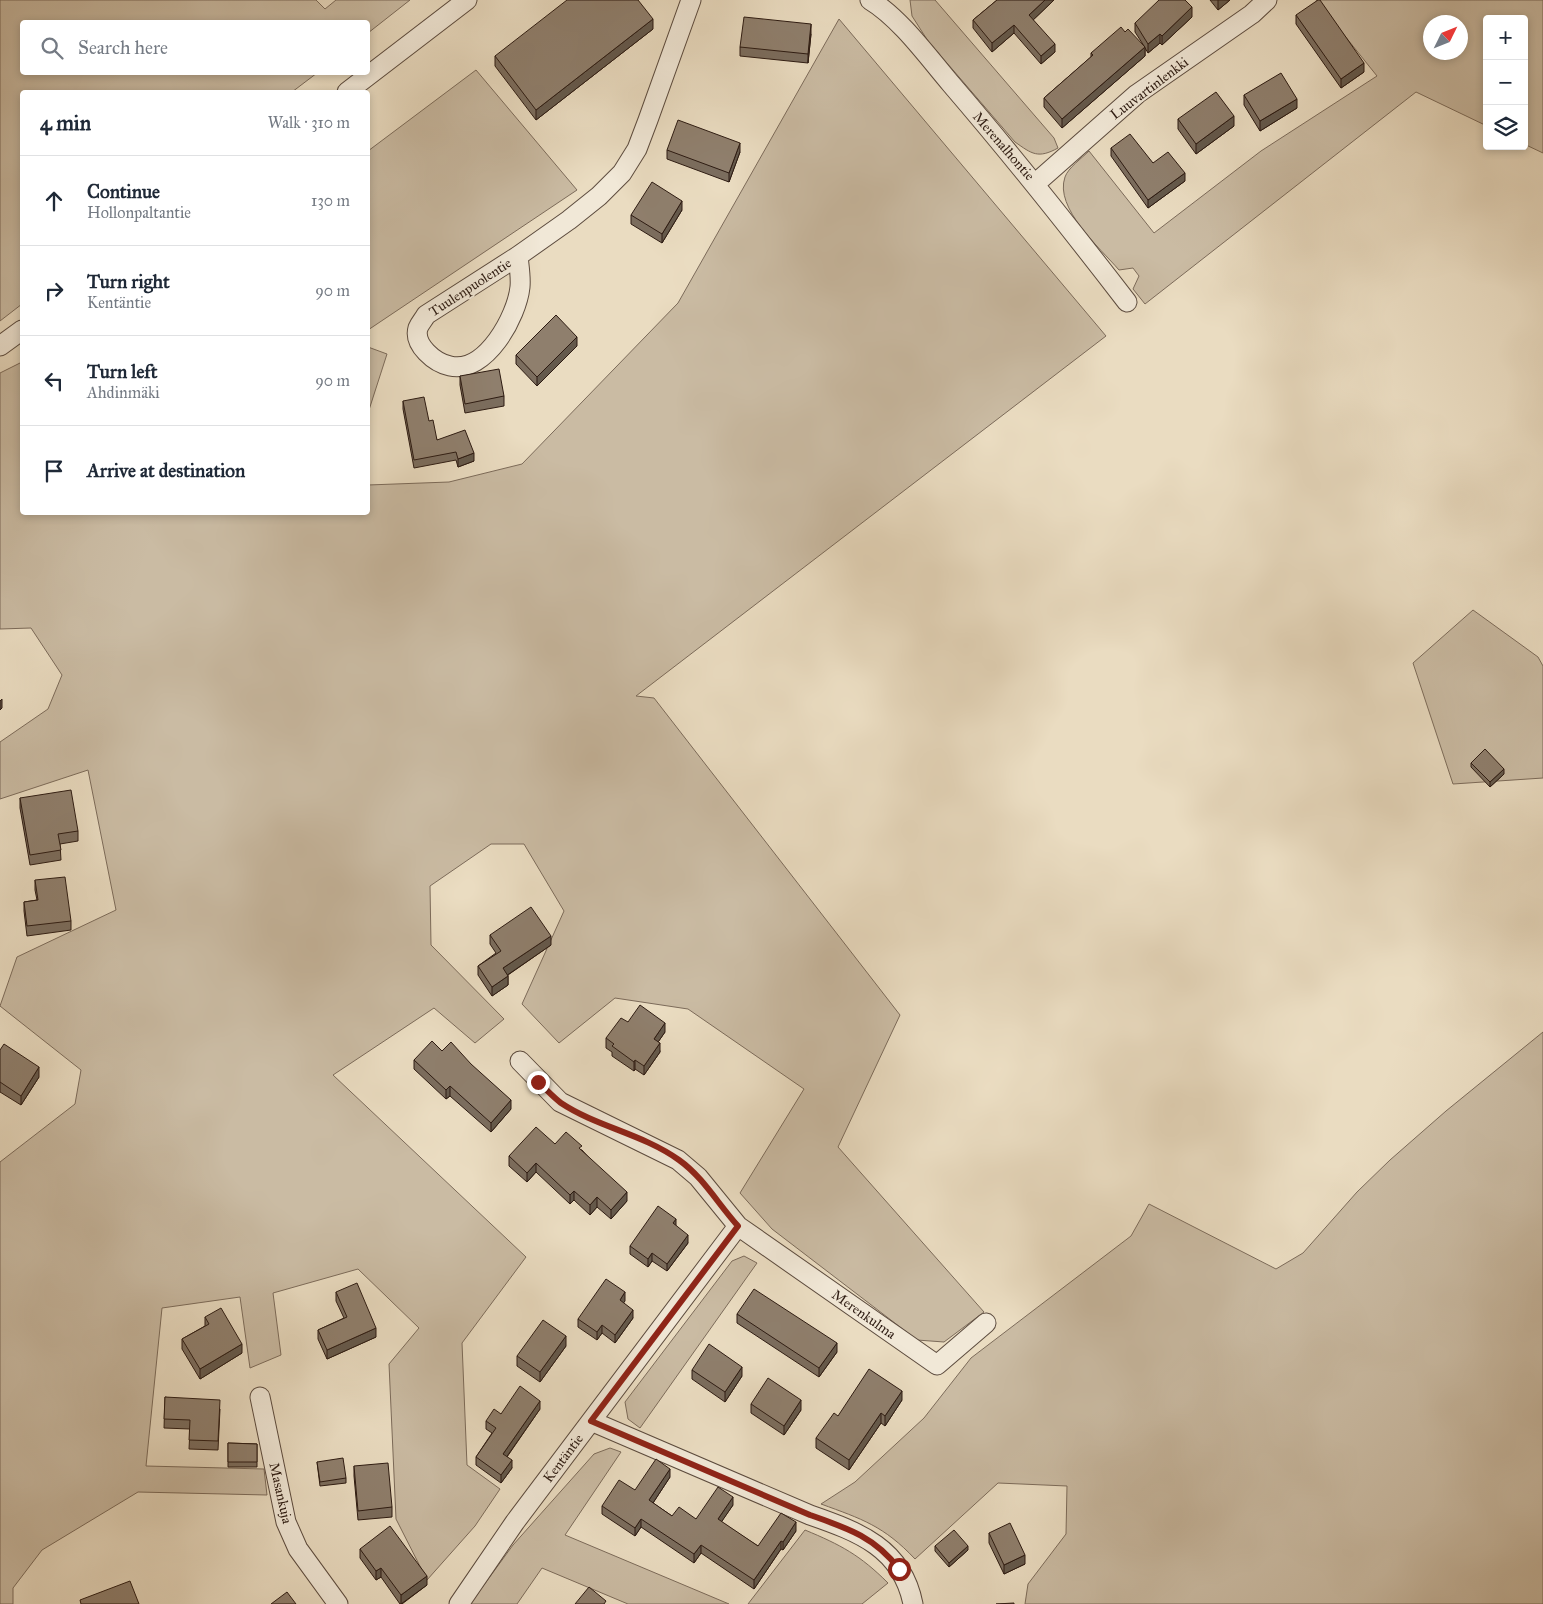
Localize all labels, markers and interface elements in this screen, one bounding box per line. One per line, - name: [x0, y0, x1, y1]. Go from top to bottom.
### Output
- north arrow: [1423, 15, 1468, 60]
- map controls: [1483, 15, 1528, 150]
- button: +: [1483, 15, 1528, 60]
- search box: [20, 20, 370, 75]
- icon: search: [38, 34, 66, 62]
- text: Search here: [78, 36, 168, 59]
- street label: Luuvartinlenkki: [1107, 53, 1192, 123]
- button: −: [1483, 60, 1528, 105]
- button: layers: [1483, 105, 1528, 150]
- street label: Merenalhontie: [969, 109, 1038, 184]
- text: 4 min: [40, 110, 91, 136]
- text: Walk · 310 m: [268, 113, 350, 132]
- text: Continue: [87, 180, 160, 203]
- icon: ahead: [40, 187, 68, 215]
- text: 130 m: [311, 191, 350, 210]
- text: Hollonpaltantie: [87, 203, 191, 222]
- street label: Tuulenpuolentie: [426, 254, 515, 320]
- text: Turn right: [87, 270, 170, 293]
- icon: right: [40, 277, 68, 305]
- text: 90 m: [315, 281, 350, 300]
- text: Kentäntie: [87, 293, 151, 312]
- text: Turn left: [87, 360, 157, 383]
- icon: left: [40, 367, 68, 395]
- text: 90 m: [315, 371, 350, 390]
- text: Ahdinmäki: [87, 383, 160, 402]
- icon: arrive: [40, 457, 68, 485]
- text: Arrive at destination: [87, 459, 245, 482]
- route end: [527, 1071, 550, 1094]
- street label: Merenkulma: [828, 1286, 899, 1343]
- street label: Kentäntie: [540, 1431, 587, 1486]
- street label: Masankuja: [265, 1461, 296, 1525]
- route start: [888, 1558, 911, 1581]

